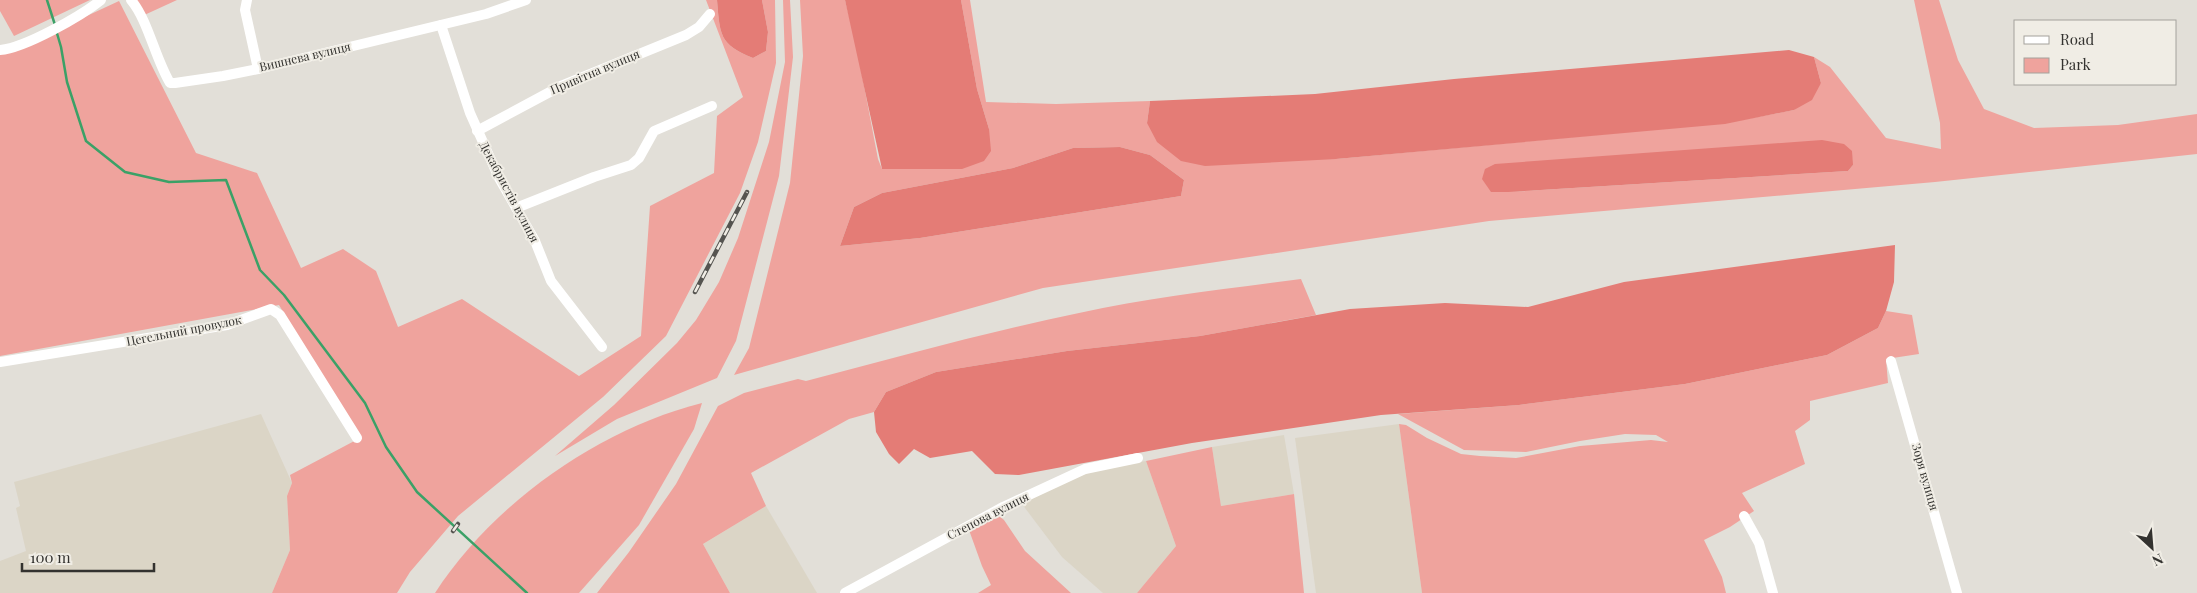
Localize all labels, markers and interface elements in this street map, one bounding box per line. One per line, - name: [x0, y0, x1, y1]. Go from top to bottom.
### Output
- legend: [2014, 20, 2177, 85]
- text: Road: [2060, 29, 2094, 49]
- street label: Вишнева вулиця: [258, 38, 353, 74]
- street label: Привітна вулиця: [547, 45, 642, 97]
- text: Park: [2060, 54, 2092, 74]
- street label: Декабристів вулиця: [476, 138, 544, 245]
- street label: Цегельний провулок: [125, 311, 243, 349]
- street label: Зоря вулиця: [1909, 442, 1943, 512]
- street label: Степова вулиця: [944, 487, 1032, 543]
- north arrow: [2127, 523, 2177, 573]
- scale bar: [22, 540, 155, 572]
- text: 100 m: [30, 547, 71, 567]
- text: N: [2149, 549, 2167, 571]

